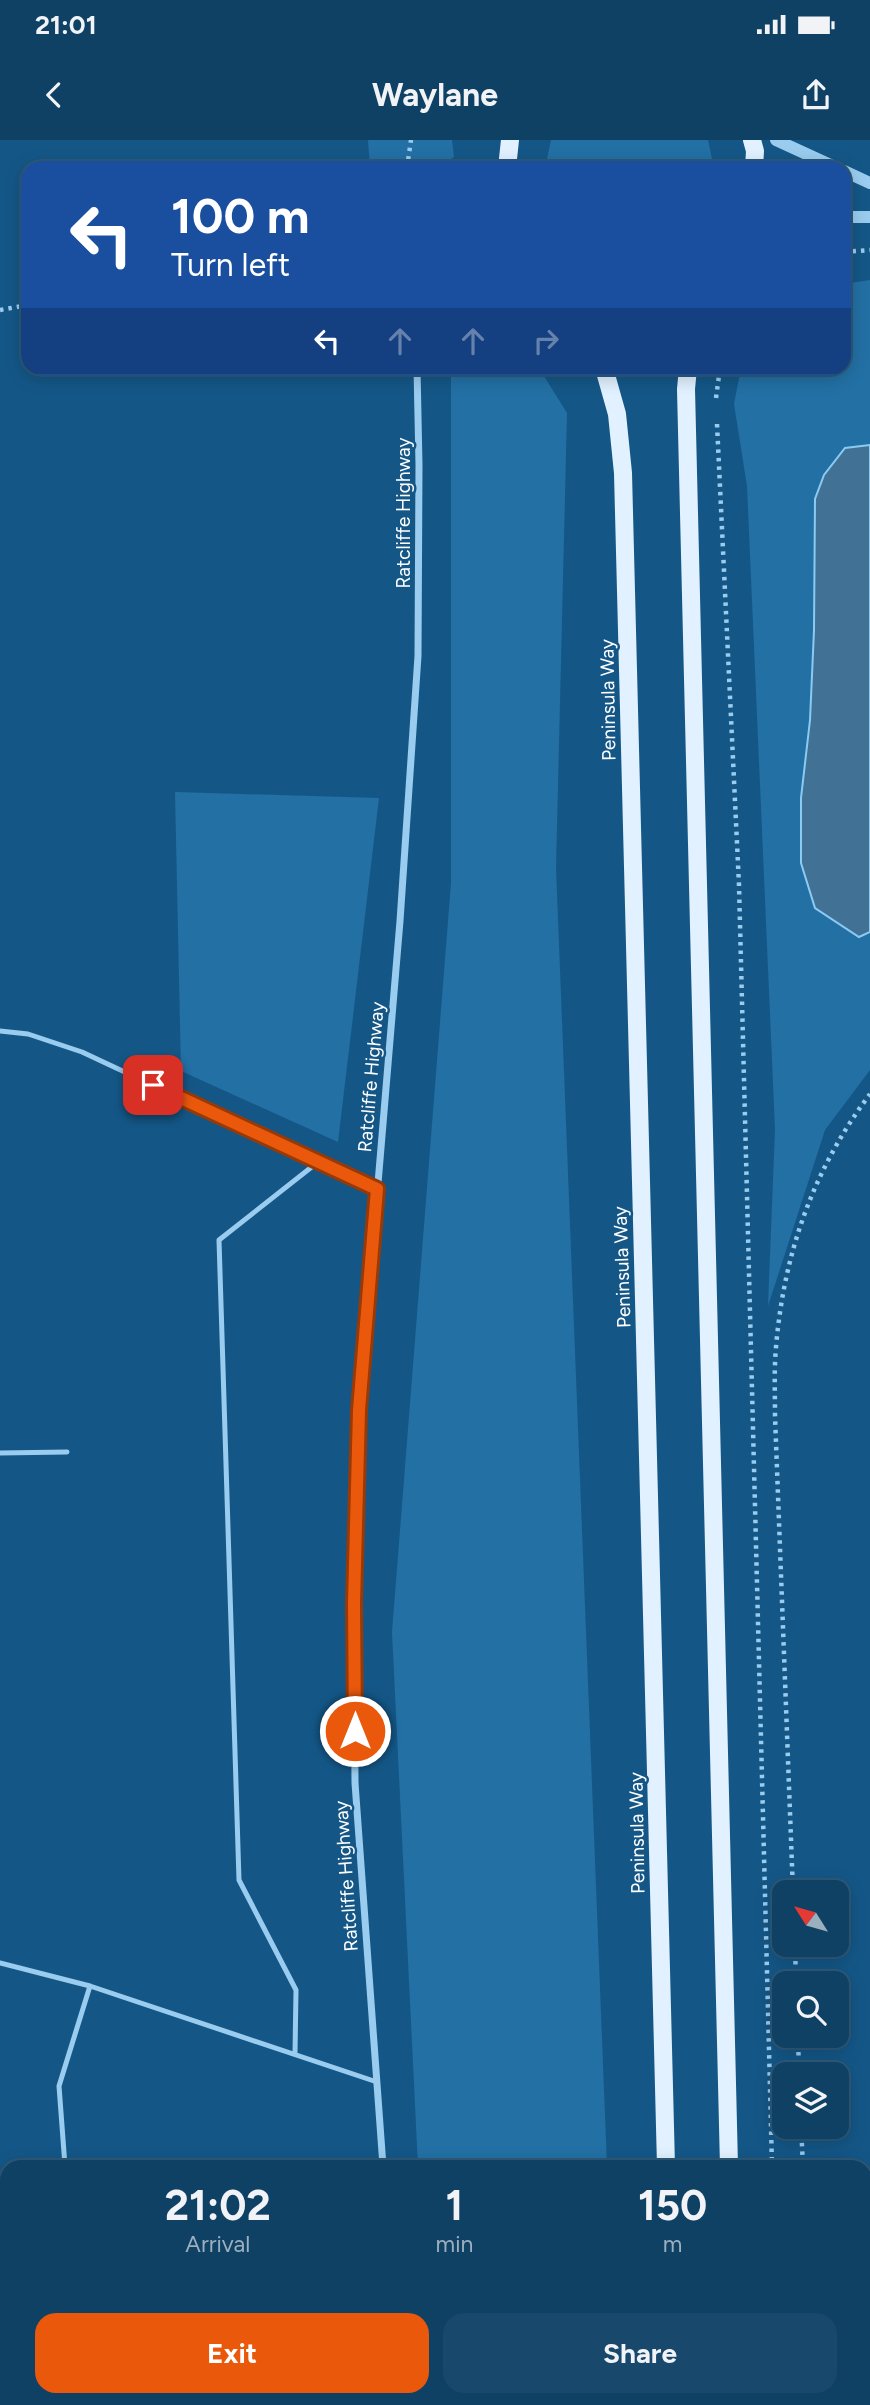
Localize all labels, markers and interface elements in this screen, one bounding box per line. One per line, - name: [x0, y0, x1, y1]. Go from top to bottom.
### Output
- text: 21:01: [35, 9, 97, 41]
- icon: back: [35, 76, 73, 114]
- text: Waylane: [372, 76, 498, 114]
- icon: share: [797, 76, 835, 114]
- text: 100 m: [171, 186, 310, 245]
- icon: left: [56, 189, 147, 280]
- text: Turn left: [171, 246, 290, 284]
- icon: left: [308, 322, 346, 360]
- icon: ahead: [381, 322, 419, 360]
- icon: ahead: [454, 322, 492, 360]
- icon: right: [527, 322, 565, 360]
- street label: Ratcliffe Highway: [392, 437, 415, 589]
- street label: Peninsula Way: [595, 639, 621, 761]
- street label: Ratcliffe Highway: [353, 1001, 389, 1153]
- pin: [123, 1055, 183, 1115]
- icon: arrive: [134, 1066, 172, 1104]
- street label: Peninsula Way: [608, 1206, 636, 1328]
- position arrow: [318, 1694, 392, 1768]
- street label: Peninsula Way: [624, 1772, 650, 1894]
- street label: Ratcliffe Highway: [329, 1800, 363, 1952]
- north arrow: [772, 1880, 849, 1956]
- map controls: [772, 1880, 849, 2139]
- button: search: [772, 1971, 849, 2048]
- button: layers: [772, 2062, 849, 2139]
- text: 21:02: [165, 2180, 271, 2231]
- text: 1: [446, 2180, 463, 2231]
- text: 150: [638, 2180, 707, 2231]
- text: Arrival: [185, 2230, 250, 2258]
- text: min: [436, 2230, 473, 2258]
- text: m: [663, 2230, 682, 2258]
- button: Exit: [35, 2313, 429, 2393]
- button: Share: [443, 2313, 837, 2393]

